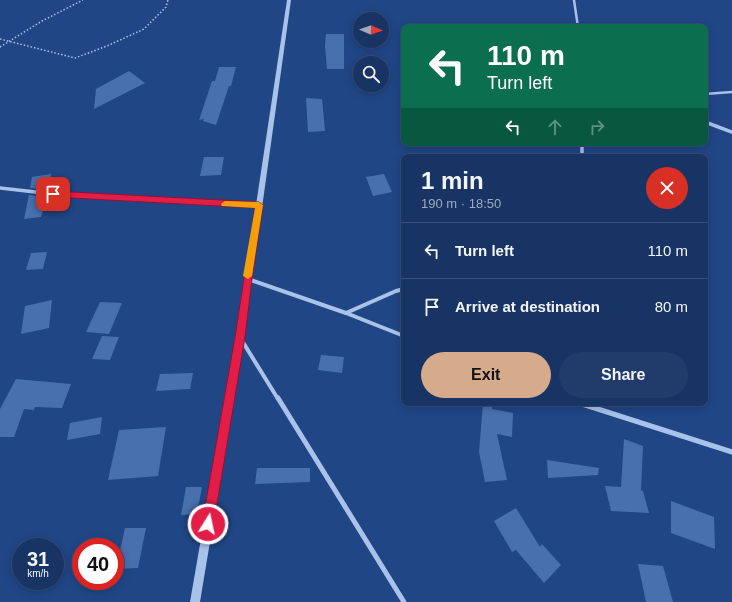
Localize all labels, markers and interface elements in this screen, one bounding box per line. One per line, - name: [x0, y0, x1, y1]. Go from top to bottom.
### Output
- north arrow: [353, 12, 389, 48]
- map controls: [353, 12, 389, 92]
- icon: left: [421, 40, 473, 92]
- text: 110 m: [487, 40, 565, 71]
- button: search: [353, 56, 389, 92]
- text: Turn left: [487, 73, 552, 93]
- icon: left: [502, 116, 524, 138]
- icon: ahead: [544, 116, 566, 138]
- icon: right: [586, 116, 608, 138]
- text: 1 min: [421, 167, 484, 194]
- button: close: [646, 167, 688, 209]
- pin: [36, 177, 70, 211]
- icon: arrive: [42, 183, 64, 205]
- text: 190 m · 18:50: [421, 196, 501, 211]
- icon: left: [421, 240, 443, 262]
- text: Turn left: [455, 242, 514, 259]
- text: 110 m: [647, 242, 688, 259]
- icon: arrive: [421, 296, 443, 318]
- text: Arrive at destination: [455, 298, 600, 315]
- text: 80 m: [655, 298, 688, 315]
- button: Exit: [421, 352, 551, 398]
- button: Share: [559, 352, 688, 398]
- position arrow: [187, 503, 229, 545]
- speed limit sign: 40: [72, 538, 124, 590]
- text: 31: [27, 548, 49, 570]
- text: km/h: [27, 568, 49, 579]

